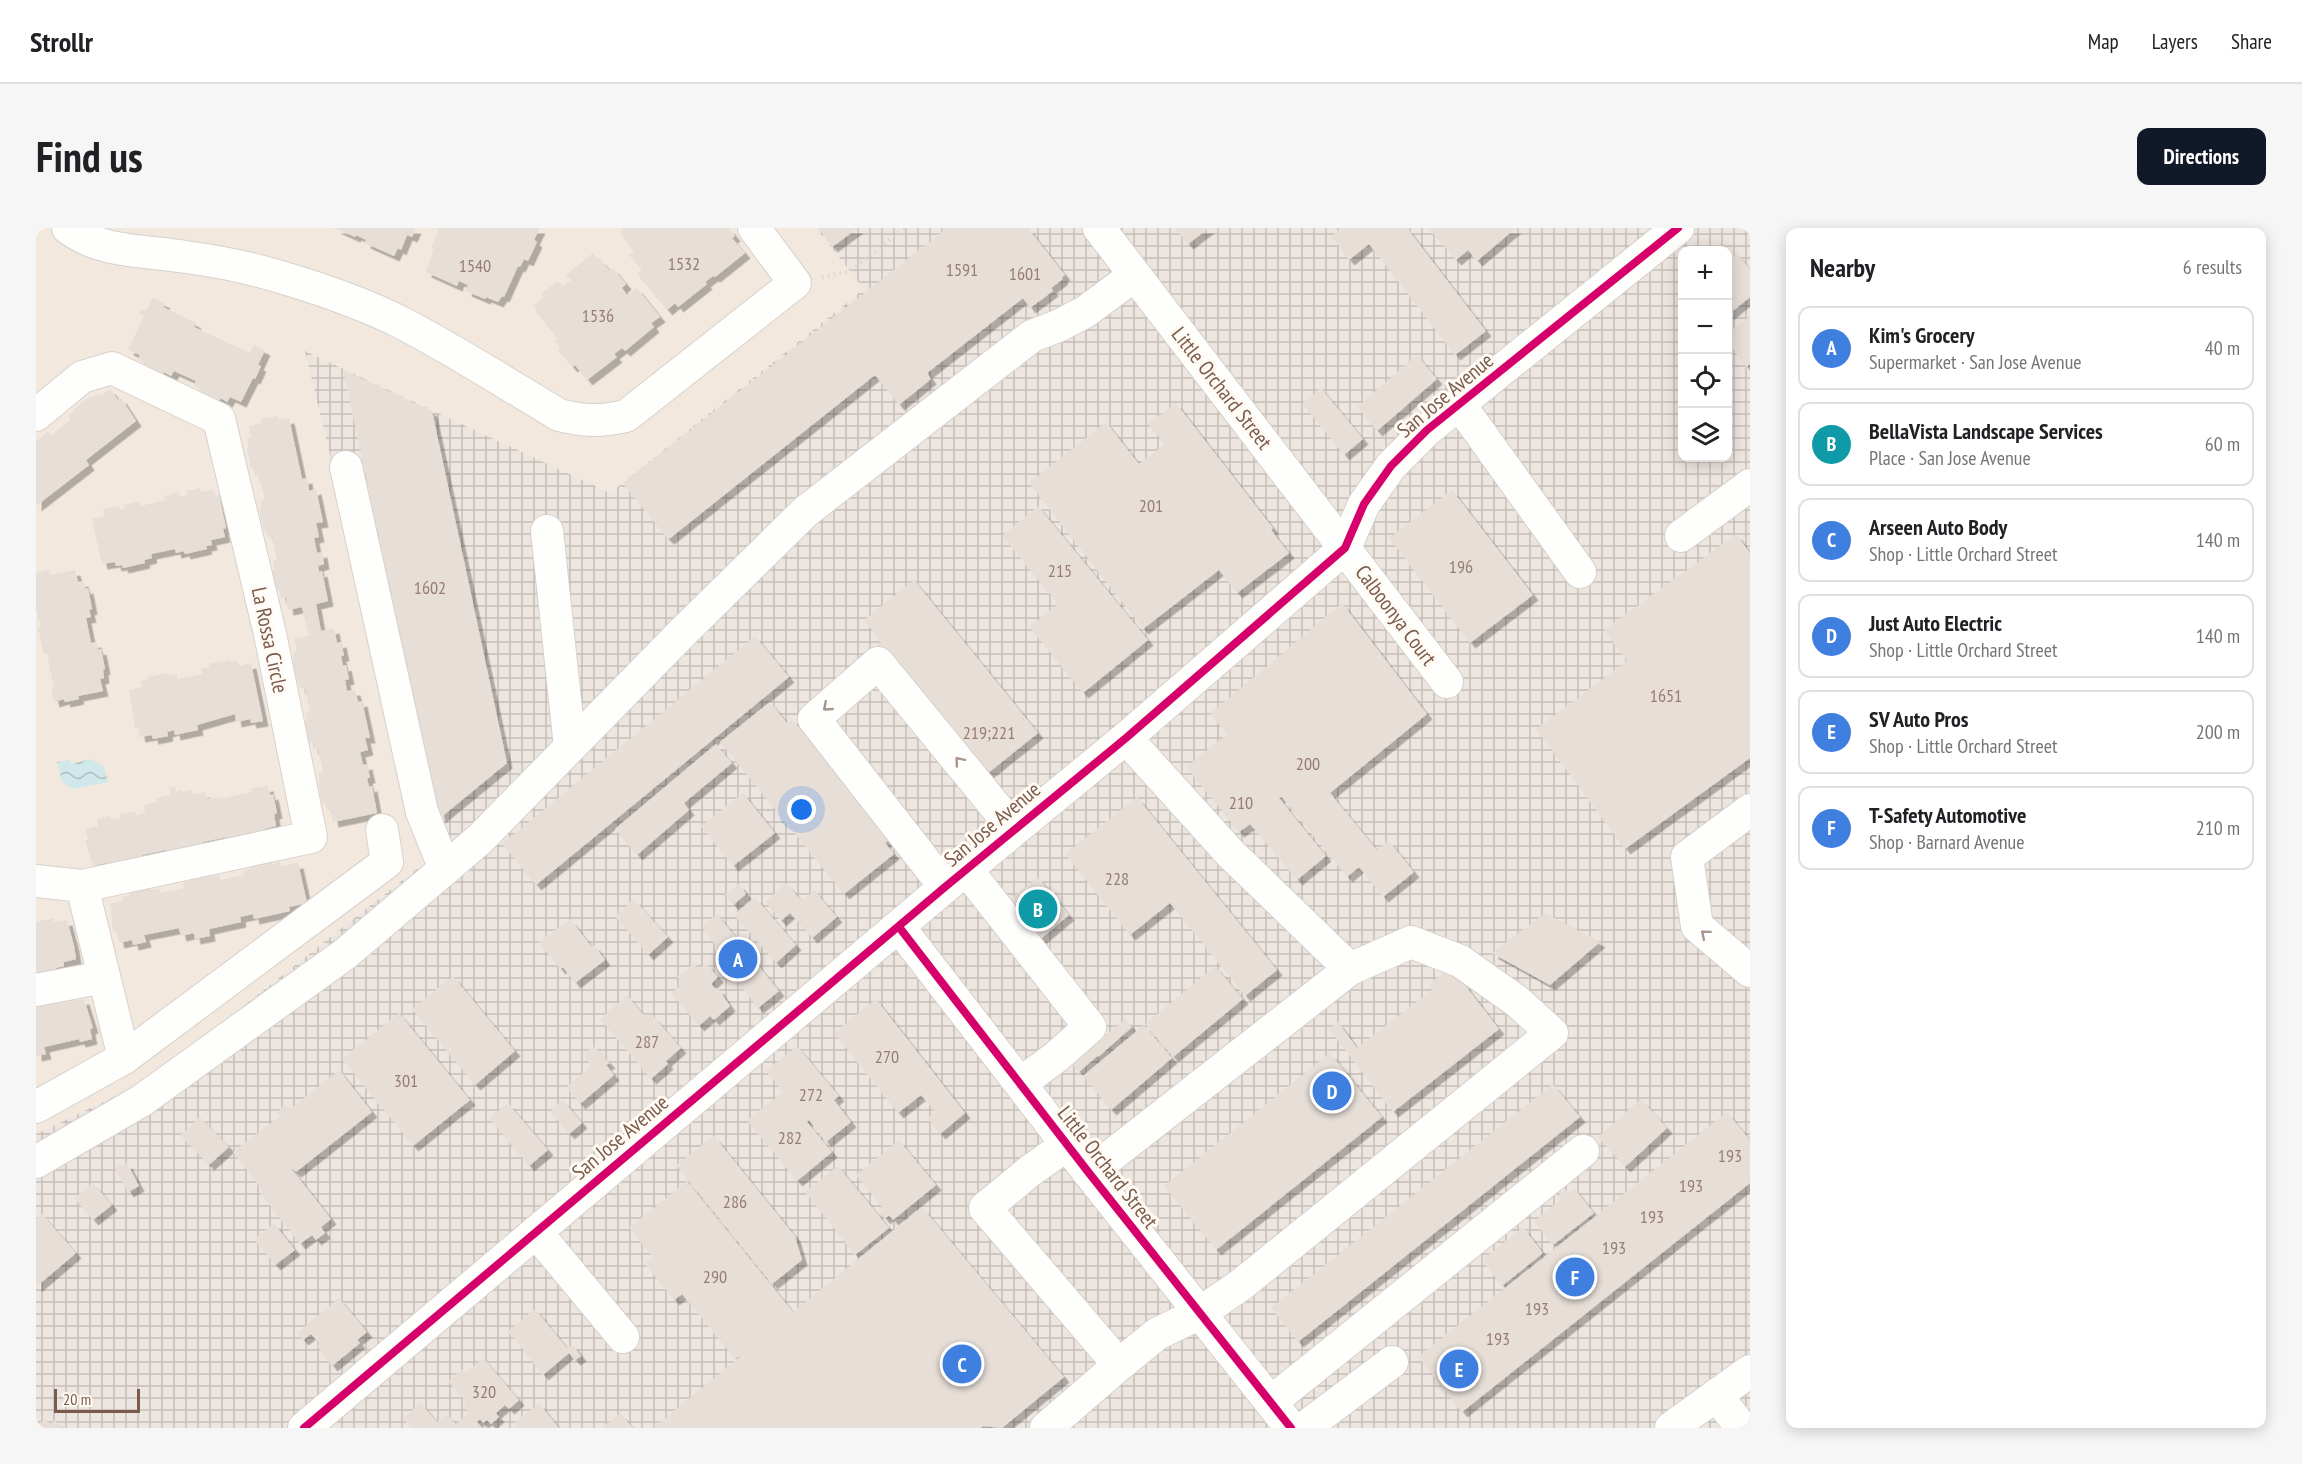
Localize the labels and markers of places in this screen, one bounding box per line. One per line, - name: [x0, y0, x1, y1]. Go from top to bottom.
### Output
- pin: B: [1018, 886, 1058, 932]
- pin: A: [718, 936, 758, 982]
- pin: D: [1312, 1068, 1352, 1114]
- pin: F: [1556, 1254, 1594, 1300]
- pin: C: [942, 1342, 982, 1386]
- pin: E: [1440, 1346, 1478, 1392]

